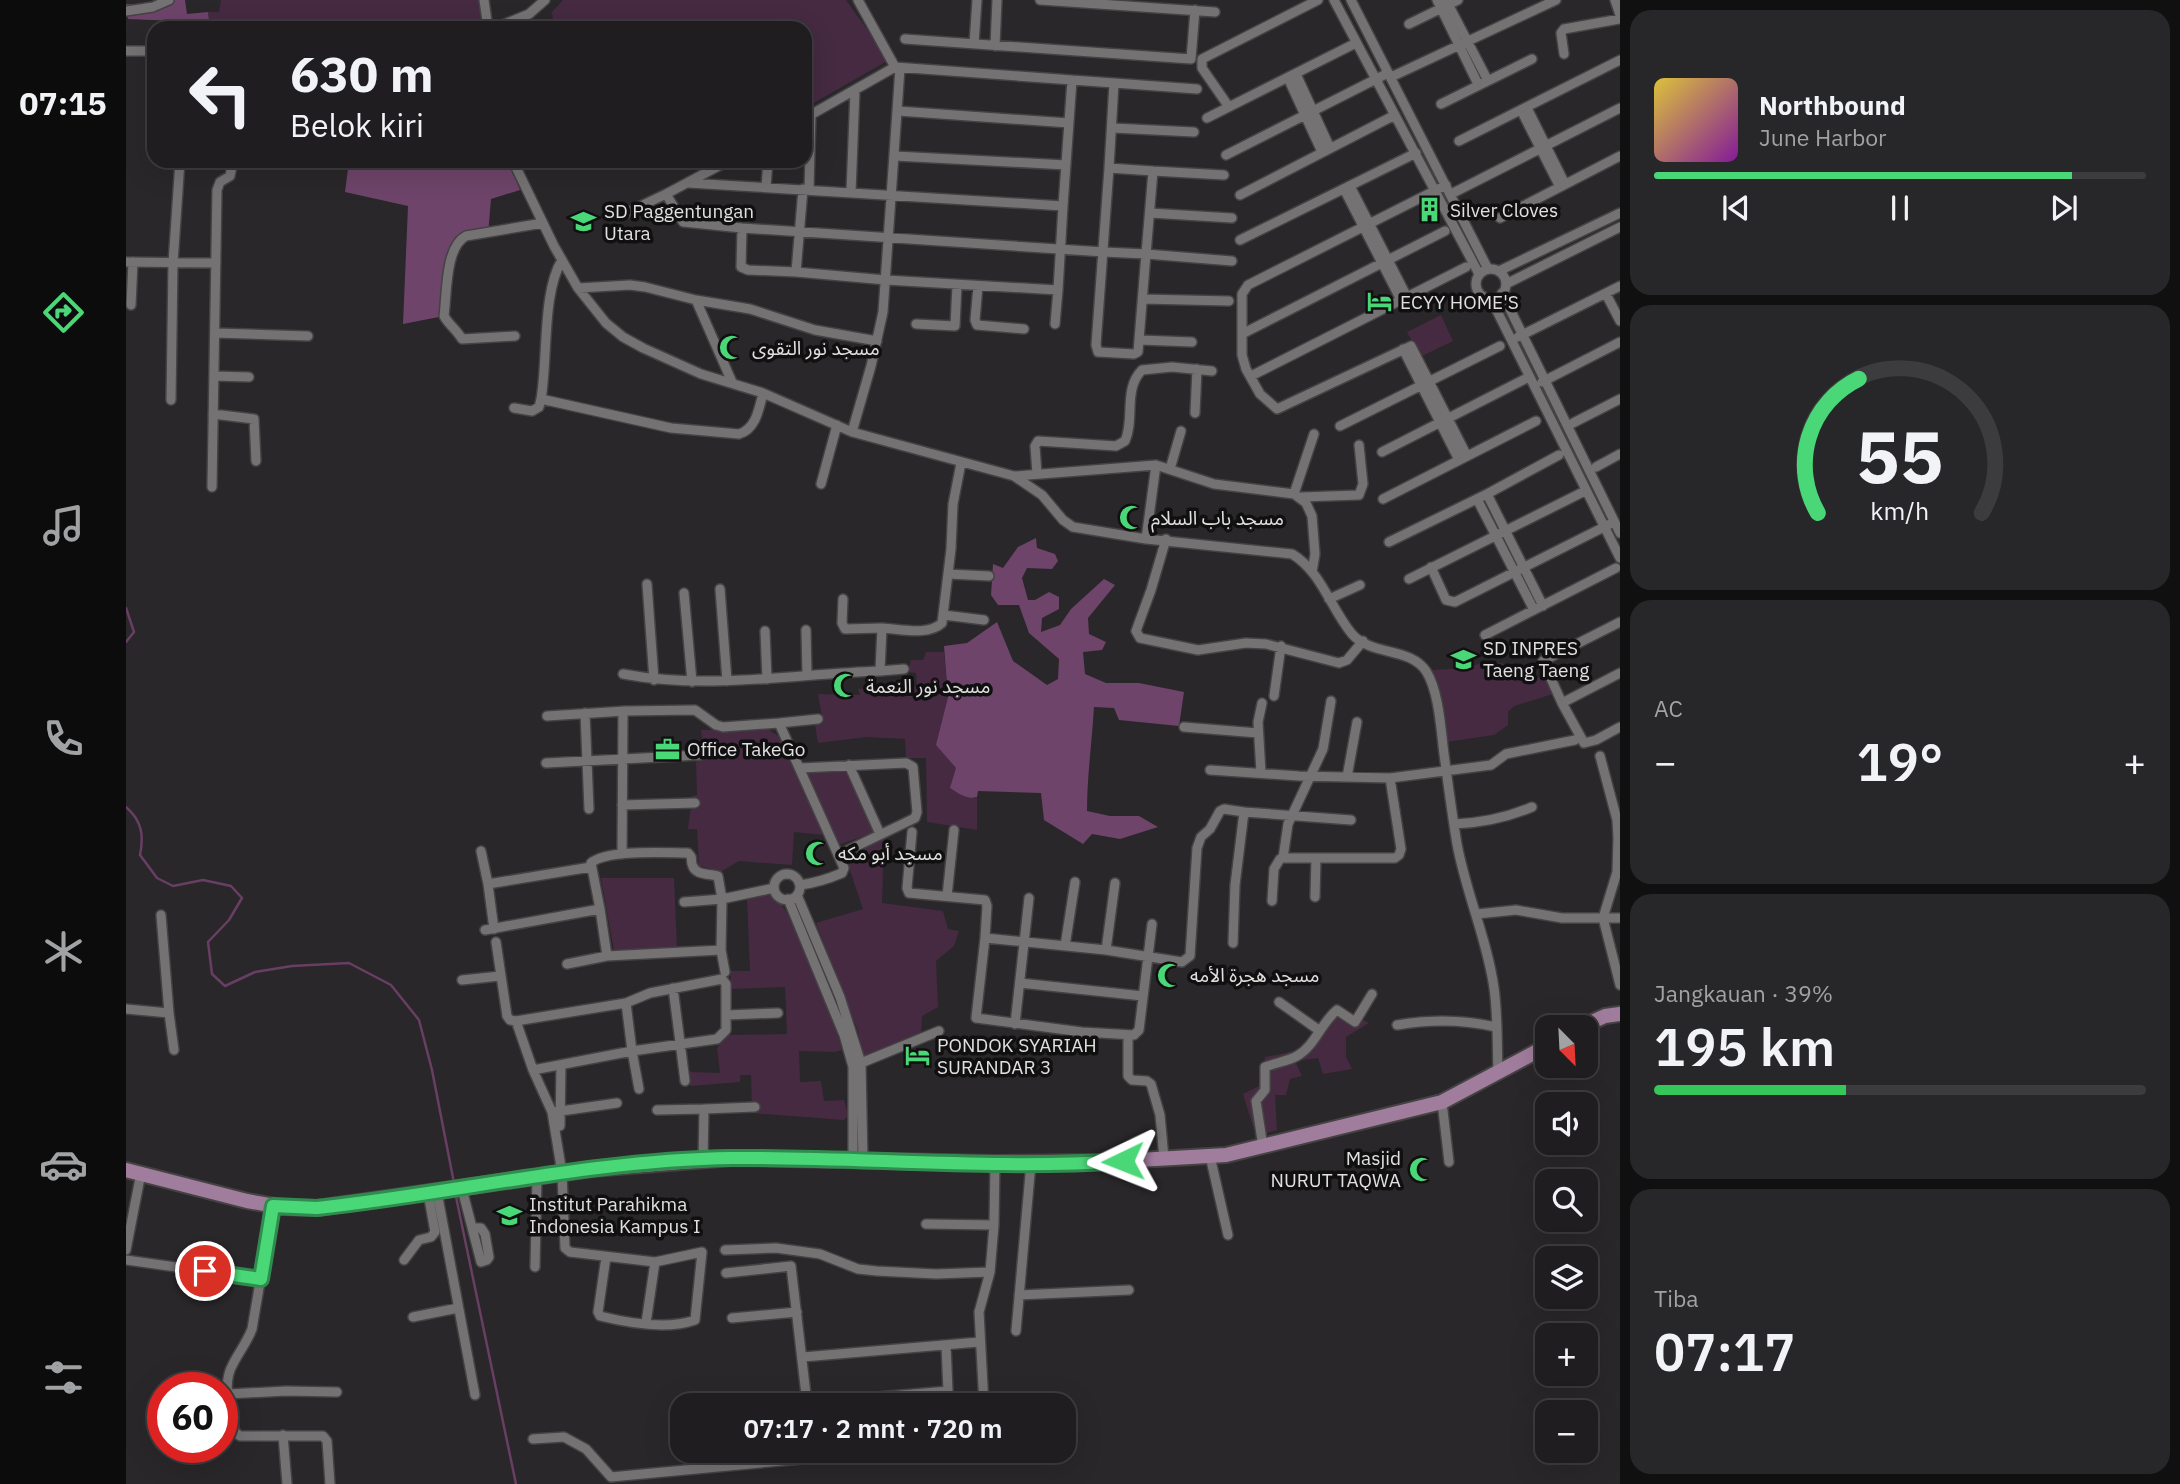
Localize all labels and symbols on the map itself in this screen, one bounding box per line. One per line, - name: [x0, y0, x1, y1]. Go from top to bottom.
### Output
- building icon: Silver Cloves: [1416, 196, 1444, 224]
- place label: Silver Cloves: [1450, 198, 1558, 222]
- place label: SD Paggentungan Utara: [604, 199, 754, 245]
- school or university icon: SD Paggentungan Utara: [570, 208, 598, 236]
- hotel icon: ECYY HOME'S: [1366, 288, 1394, 316]
- place label: ECYY HOME'S: [1400, 290, 1519, 314]
- mosque icon: مسجد نور التقوى: [718, 334, 746, 362]
- place label: مسجد نور التقوى: [752, 336, 880, 360]
- mosque icon: مسجد باب السلام: [1117, 504, 1145, 532]
- place label: مسجد باب السلام: [1151, 506, 1284, 533]
- place label: SD INPRES Taeng Taeng: [1483, 636, 1589, 682]
- school or university icon: SD INPRES Taeng Taeng: [1449, 645, 1477, 673]
- mosque icon: مسجد نور النعمة: [832, 672, 860, 700]
- place label: مسجد نور النعمة: [866, 674, 990, 698]
- office icon: Office TakeGo: [653, 735, 681, 763]
- place label: Office TakeGo: [687, 737, 805, 761]
- mosque icon: مسجد أبو مكه: [804, 839, 832, 867]
- place label: مسجد أبو مكه: [838, 841, 943, 865]
- mosque icon: مسجد هجرة الأمه: [1156, 961, 1184, 989]
- place label: مسجد هجرة الأمه: [1190, 963, 1320, 987]
- north arrow: [1535, 1015, 1598, 1078]
- place label: PONDOK SYARIAH SURANDAR 3: [937, 1033, 1097, 1079]
- hotel icon: PONDOK SYARIAH SURANDAR 3: [903, 1042, 931, 1070]
- position arrow: [1086, 1124, 1160, 1198]
- place label: Masjid NURUT TAQWA: [1271, 1146, 1401, 1192]
- mosque icon: Masjid NURUT TAQWA: [1407, 1155, 1435, 1183]
- place label: Institut Parahikma Indonesia Kampus I: [529, 1192, 701, 1238]
- school or university icon: Institut Parahikma Indonesia Kampus I: [495, 1201, 523, 1229]
- pin: [175, 1241, 235, 1301]
- speed limit sign: 60: [147, 1372, 238, 1463]

